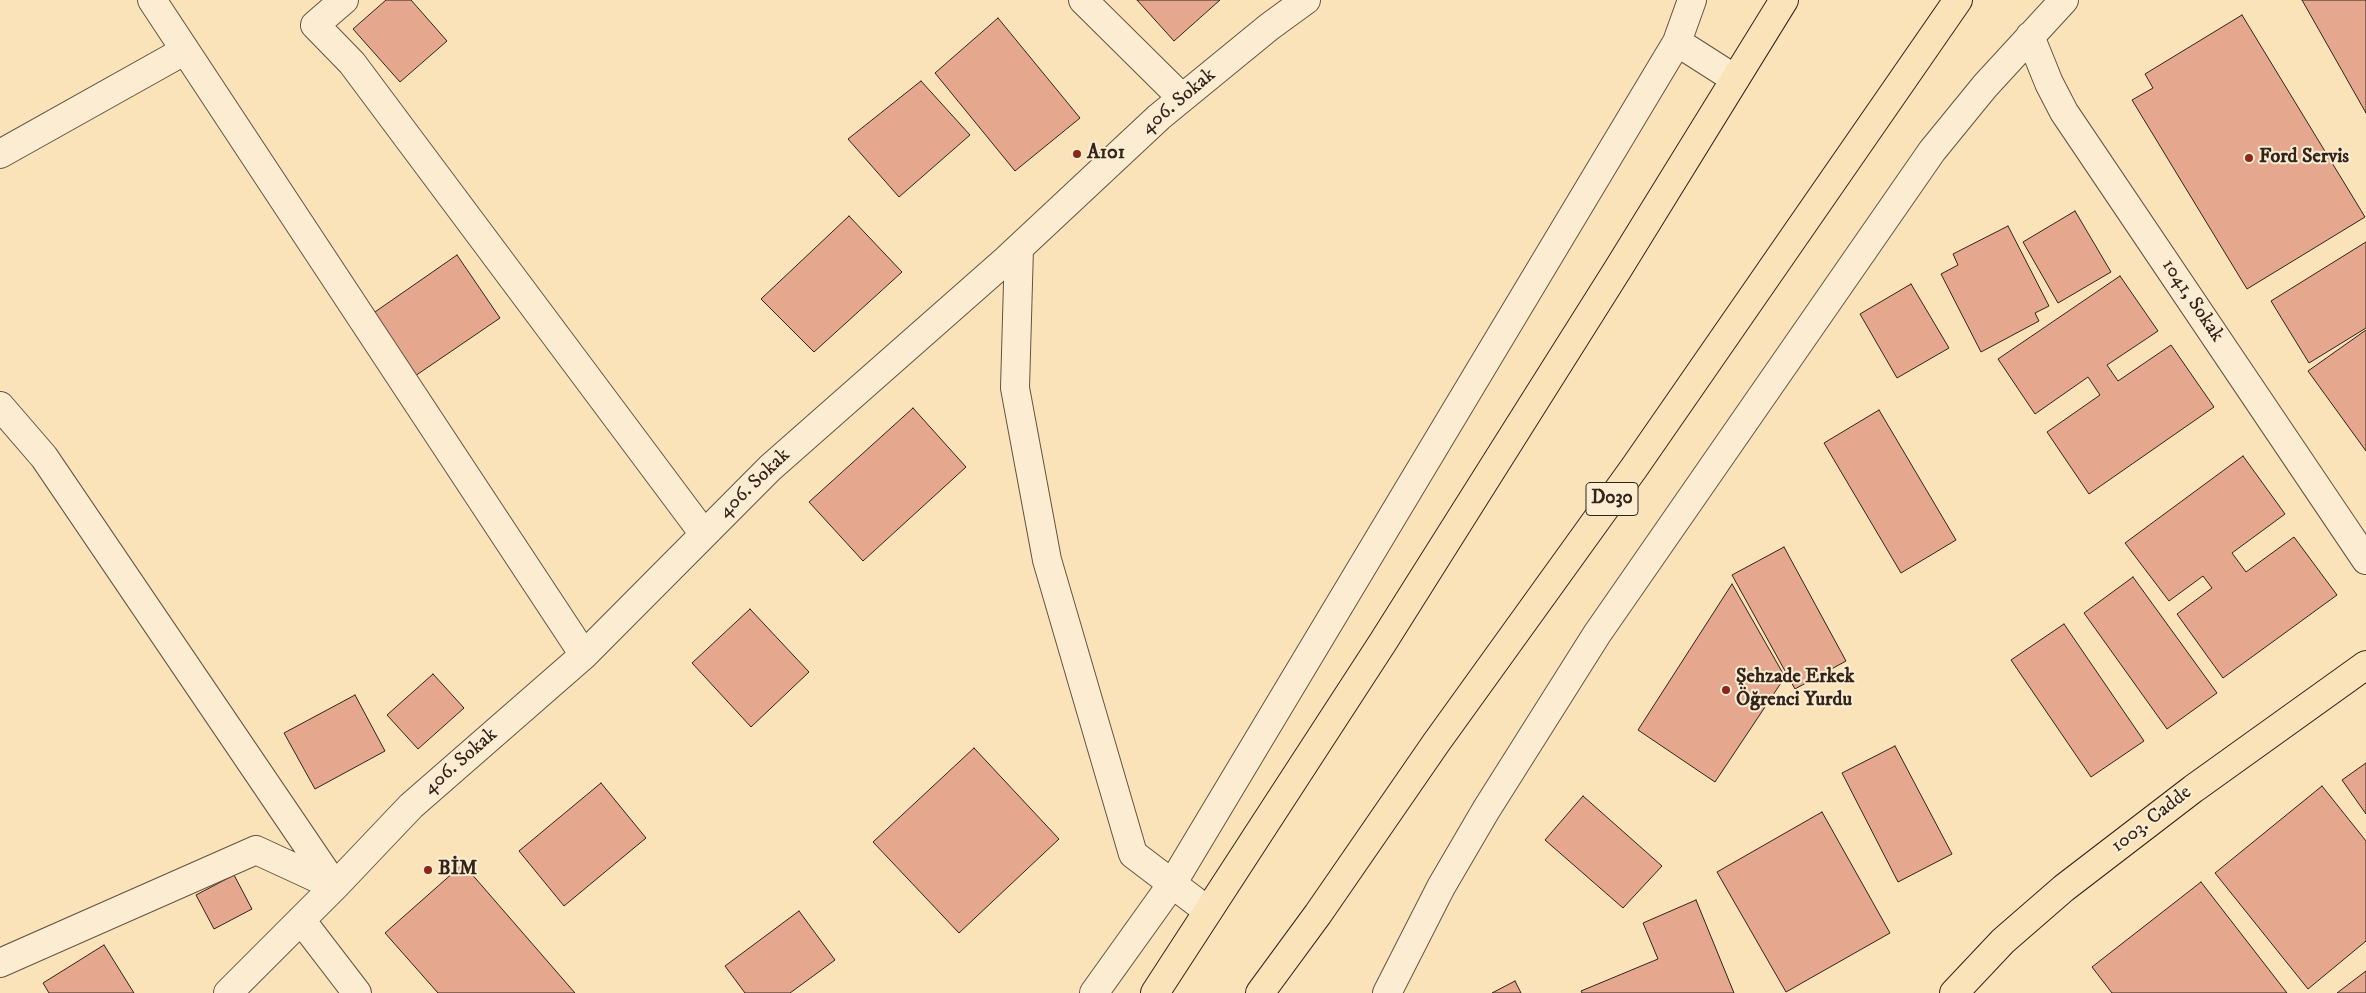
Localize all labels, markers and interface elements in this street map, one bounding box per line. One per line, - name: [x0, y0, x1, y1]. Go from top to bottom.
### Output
- street label: 406. Sokak: [1137, 64, 1221, 140]
- place label: A101: [1087, 142, 1125, 166]
- place label: Ford Servis: [2259, 146, 2349, 170]
- marker: A101: [1071, 148, 1083, 160]
- marker: Ford Servis: [2243, 152, 2255, 164]
- street label: 1041, Sokak: [2155, 255, 2229, 347]
- street label: 406. Sokak: [714, 444, 796, 524]
- road number: D030: [1586, 482, 1638, 516]
- place label: Şehzade Erkek Öğrenci Yurdu: [1736, 666, 1854, 713]
- marker: Şehzade Erkek Öğrenci Yurdu: [1720, 684, 1732, 696]
- street label: 406. Sokak: [419, 723, 503, 801]
- street label: 1003. Cadde: [2107, 781, 2197, 859]
- place label: BİM: [438, 858, 477, 882]
- marker: BİM: [422, 864, 434, 876]

